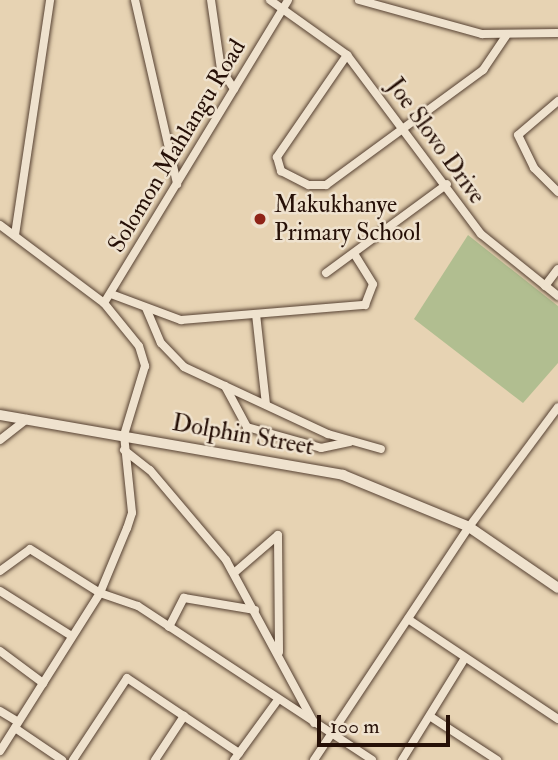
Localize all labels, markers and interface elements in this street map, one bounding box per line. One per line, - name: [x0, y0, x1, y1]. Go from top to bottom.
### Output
- street label: Solomon Mahlangu Road: [102, 34, 252, 258]
- street label: Joe Slovo Drive: [381, 73, 491, 209]
- place label: Makukhanye Primary School: [274, 191, 421, 247]
- marker: Makukhanye Primary School: [252, 211, 268, 227]
- street label: Dolphin Street: [170, 408, 316, 462]
- scale bar: [320, 700, 453, 744]
- text: 100 m: [330, 713, 380, 740]

